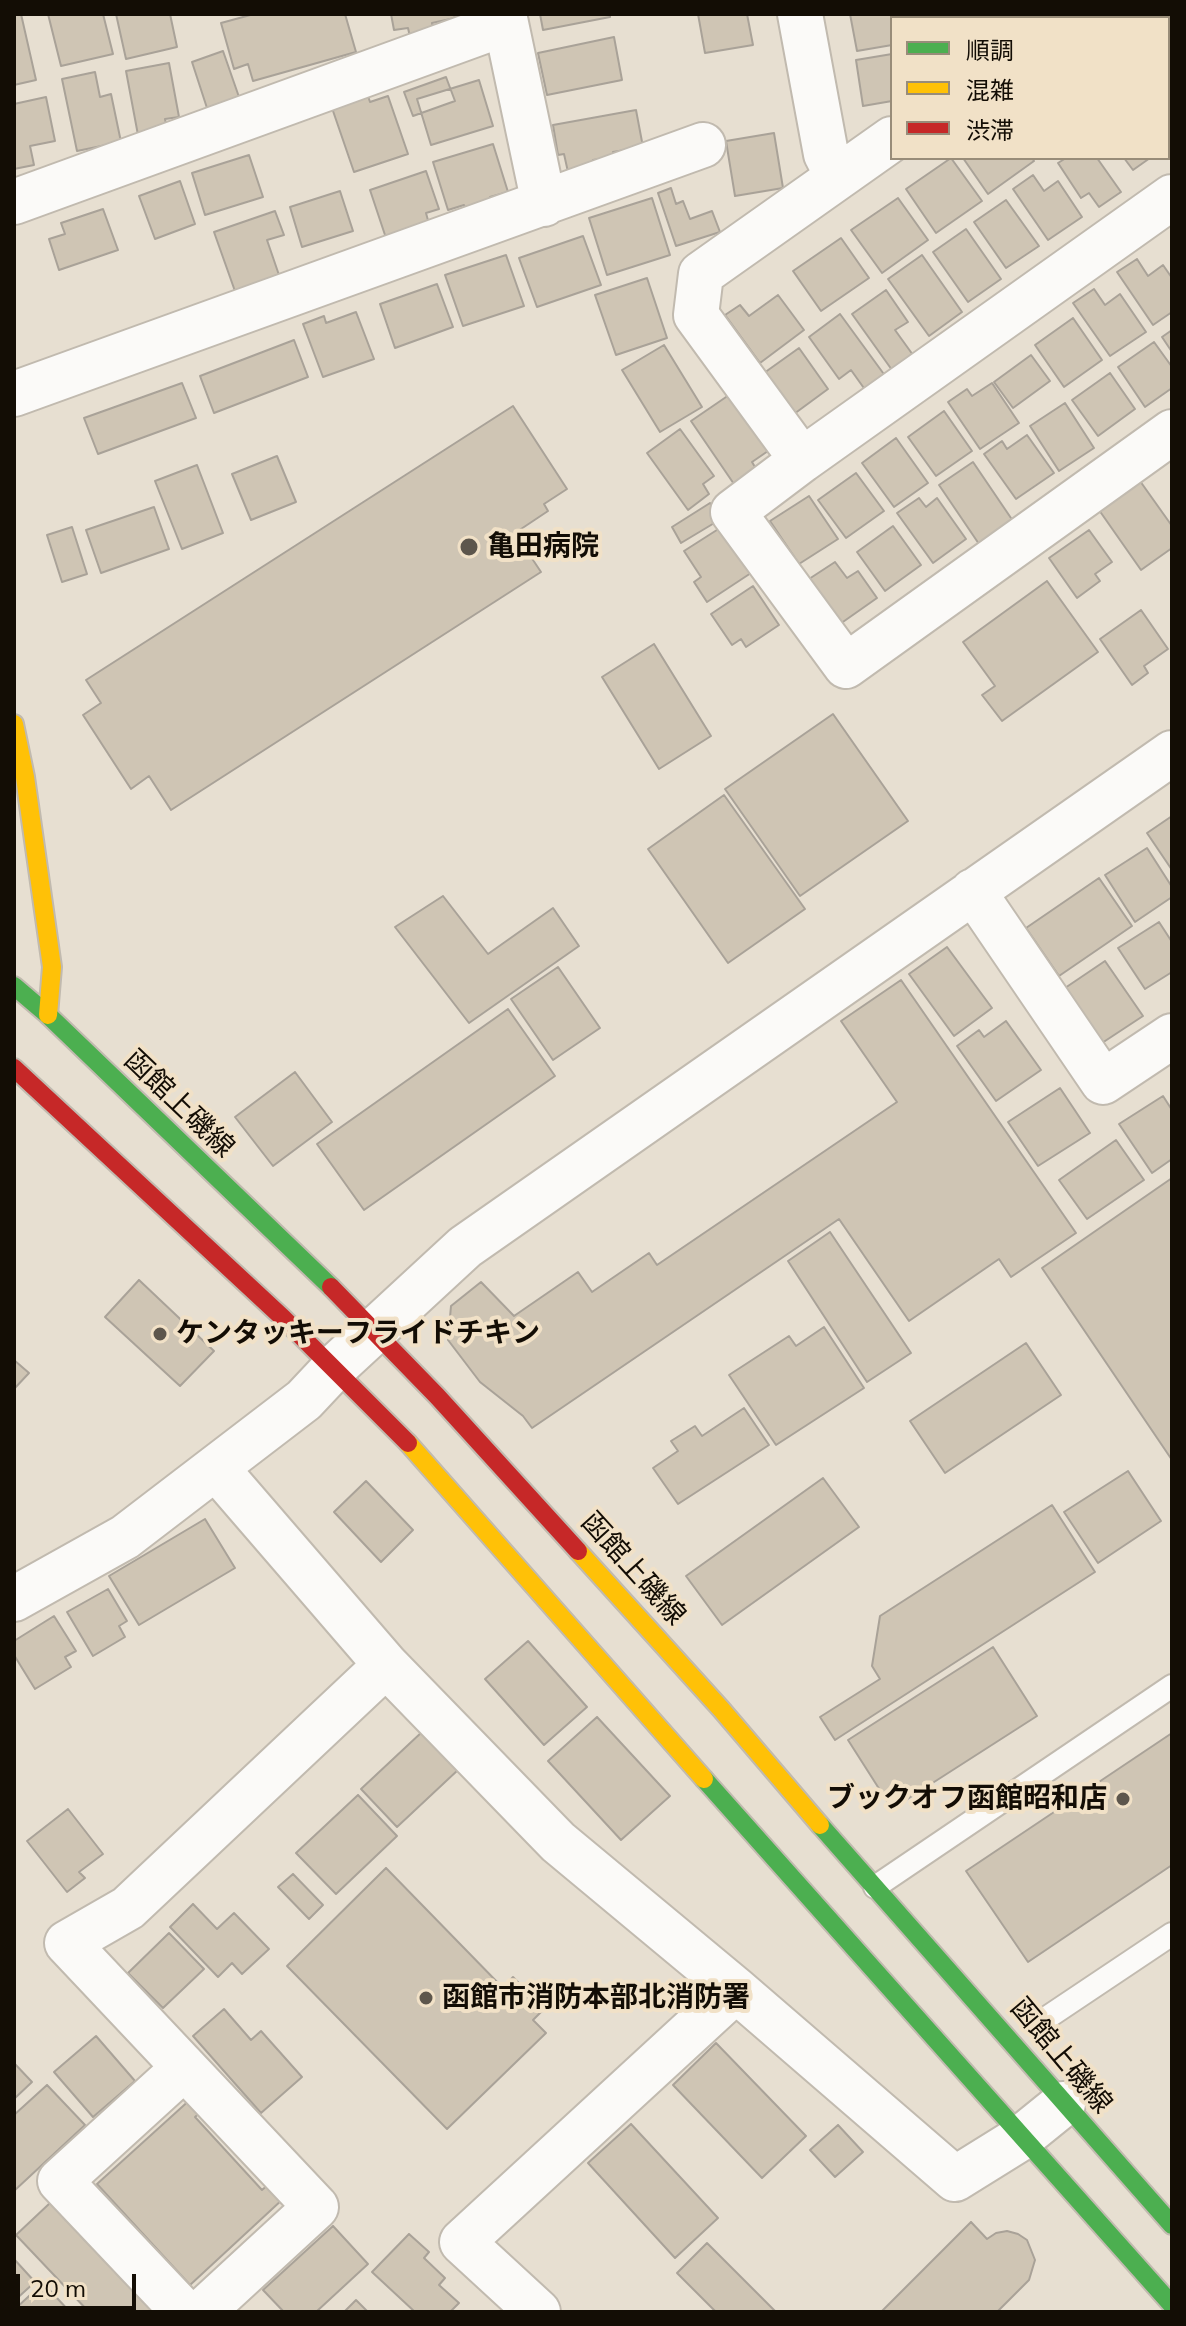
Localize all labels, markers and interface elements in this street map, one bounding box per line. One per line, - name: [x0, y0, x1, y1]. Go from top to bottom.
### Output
- legend: [890, 16, 1170, 160]
- text: 順調: [966, 35, 1014, 65]
- text: 混雑: [966, 75, 1014, 105]
- text: 渋滞: [966, 115, 1014, 145]
- place label: 亀田病院: [487, 530, 599, 564]
- marker: 亀田病院: [458, 536, 480, 558]
- street label: 函館上磯線: [117, 1043, 241, 1165]
- place label: ケンタッキーフライドチキン: [176, 1317, 540, 1351]
- marker: ケンタッキーフライドチキン: [151, 1325, 169, 1343]
- street label: 函館上磯線: [574, 1506, 692, 1632]
- place label: ブックオフ函館昭和店: [827, 1782, 1107, 1816]
- marker: ブックオフ函館昭和店: [1114, 1790, 1132, 1808]
- place label: 函館市消防本部北消防署: [442, 1981, 750, 2015]
- marker: 函館市消防本部北消防署: [417, 1989, 435, 2007]
- street label: 函館上磯線: [1003, 1992, 1119, 2120]
- scale bar: [20, 2258, 140, 2308]
- text: 20 m: [30, 2273, 86, 2303]

